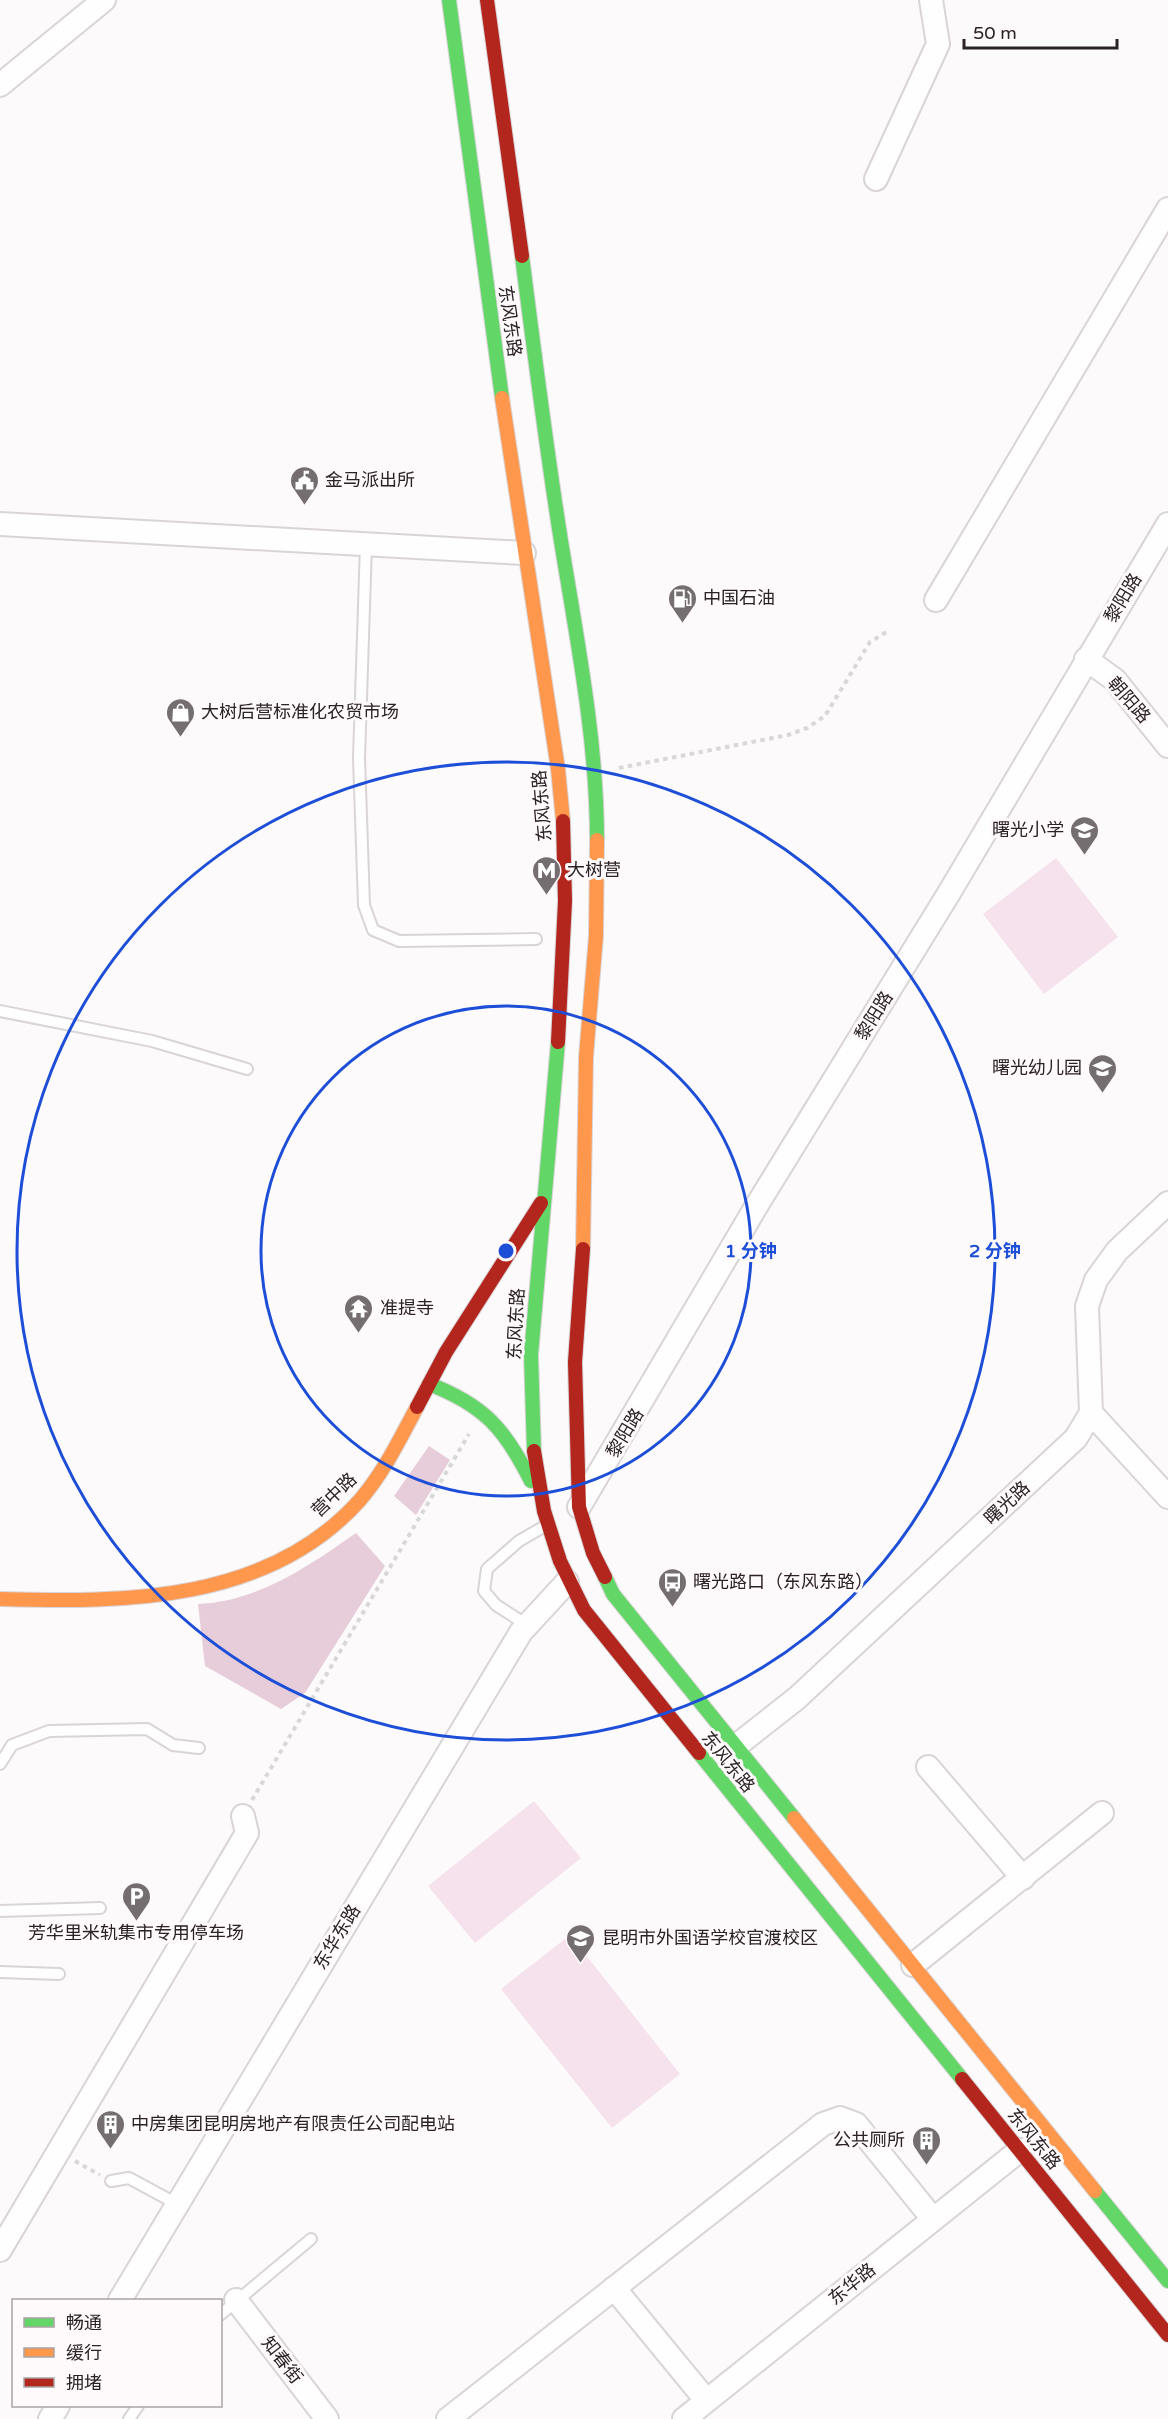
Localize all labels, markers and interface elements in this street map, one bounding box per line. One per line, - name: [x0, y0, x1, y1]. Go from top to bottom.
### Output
- scale bar: [964, 12, 1117, 50]
- text: 50 m: [973, 22, 1017, 44]
- street label: 东风东路: [494, 284, 526, 358]
- public building icon: 金马派出所: [288, 464, 320, 506]
- place label: 金马派出所: [325, 469, 415, 491]
- street label: 黎阳路: [1100, 569, 1146, 627]
- fuel station icon: 中国石油: [666, 582, 698, 624]
- place label: 中国石油: [703, 587, 775, 609]
- street label: 朝阳路: [1103, 672, 1155, 728]
- shop icon: 大树后营标准化农贸市场: [164, 696, 196, 738]
- place label: 大树后营标准化农贸市场: [201, 701, 399, 723]
- street label: 东风东路: [528, 769, 556, 843]
- school or university icon: 曙光小学: [1069, 814, 1101, 856]
- place label: 曙光小学: [992, 819, 1064, 841]
- metro station icon: 大树营: [530, 854, 562, 896]
- place label: 大树营: [567, 859, 621, 881]
- street label: 黎阳路: [850, 987, 898, 1045]
- school or university icon: 曙光幼儿园: [1087, 1052, 1119, 1094]
- place label: 曙光幼儿园: [992, 1057, 1082, 1079]
- text: 1 分钟: [725, 1240, 777, 1262]
- text: 2 分钟: [969, 1240, 1021, 1262]
- centre of rings: [496, 1241, 516, 1261]
- street label: 东风东路: [503, 1287, 529, 1361]
- temple icon: 准提寺: [343, 1292, 375, 1334]
- place label: 准提寺: [380, 1297, 434, 1319]
- street label: 黎阳路: [602, 1404, 648, 1462]
- street label: 营中路: [307, 1468, 361, 1522]
- street label: 曙光路: [980, 1477, 1034, 1529]
- bus stop icon: 曙光路口（东风东路）: [656, 1566, 688, 1608]
- place label: 曙光路口（东风东路）: [693, 1571, 873, 1593]
- street label: 东风东路: [697, 1727, 759, 1797]
- parking icon: 芳华里米轨集市专用停车场: [120, 1880, 152, 1922]
- street label: 东华东路: [309, 1900, 365, 1974]
- place label: 芳华里米轨集市专用停车场: [28, 1922, 244, 1944]
- school or university icon: 昆明市外国语学校官渡校区: [565, 1922, 597, 1964]
- place label: 昆明市外国语学校官渡校区: [602, 1927, 818, 1949]
- street label: 东风东路: [1003, 2104, 1065, 2174]
- building icon: 中房集团昆明房地产有限责任公司配电站: [94, 2108, 126, 2150]
- place label: 中房集团昆明房地产有限责任公司配电站: [131, 2113, 455, 2135]
- building icon: 公共厕所: [910, 2124, 942, 2166]
- place label: 公共厕所: [833, 2129, 905, 2151]
- street label: 东华路: [824, 2258, 880, 2310]
- legend: [12, 2299, 222, 2407]
- text: 畅通: [66, 2312, 102, 2334]
- street label: 知春街: [257, 2332, 307, 2388]
- text: 缓行: [66, 2342, 102, 2364]
- text: 拥堵: [66, 2372, 102, 2394]

